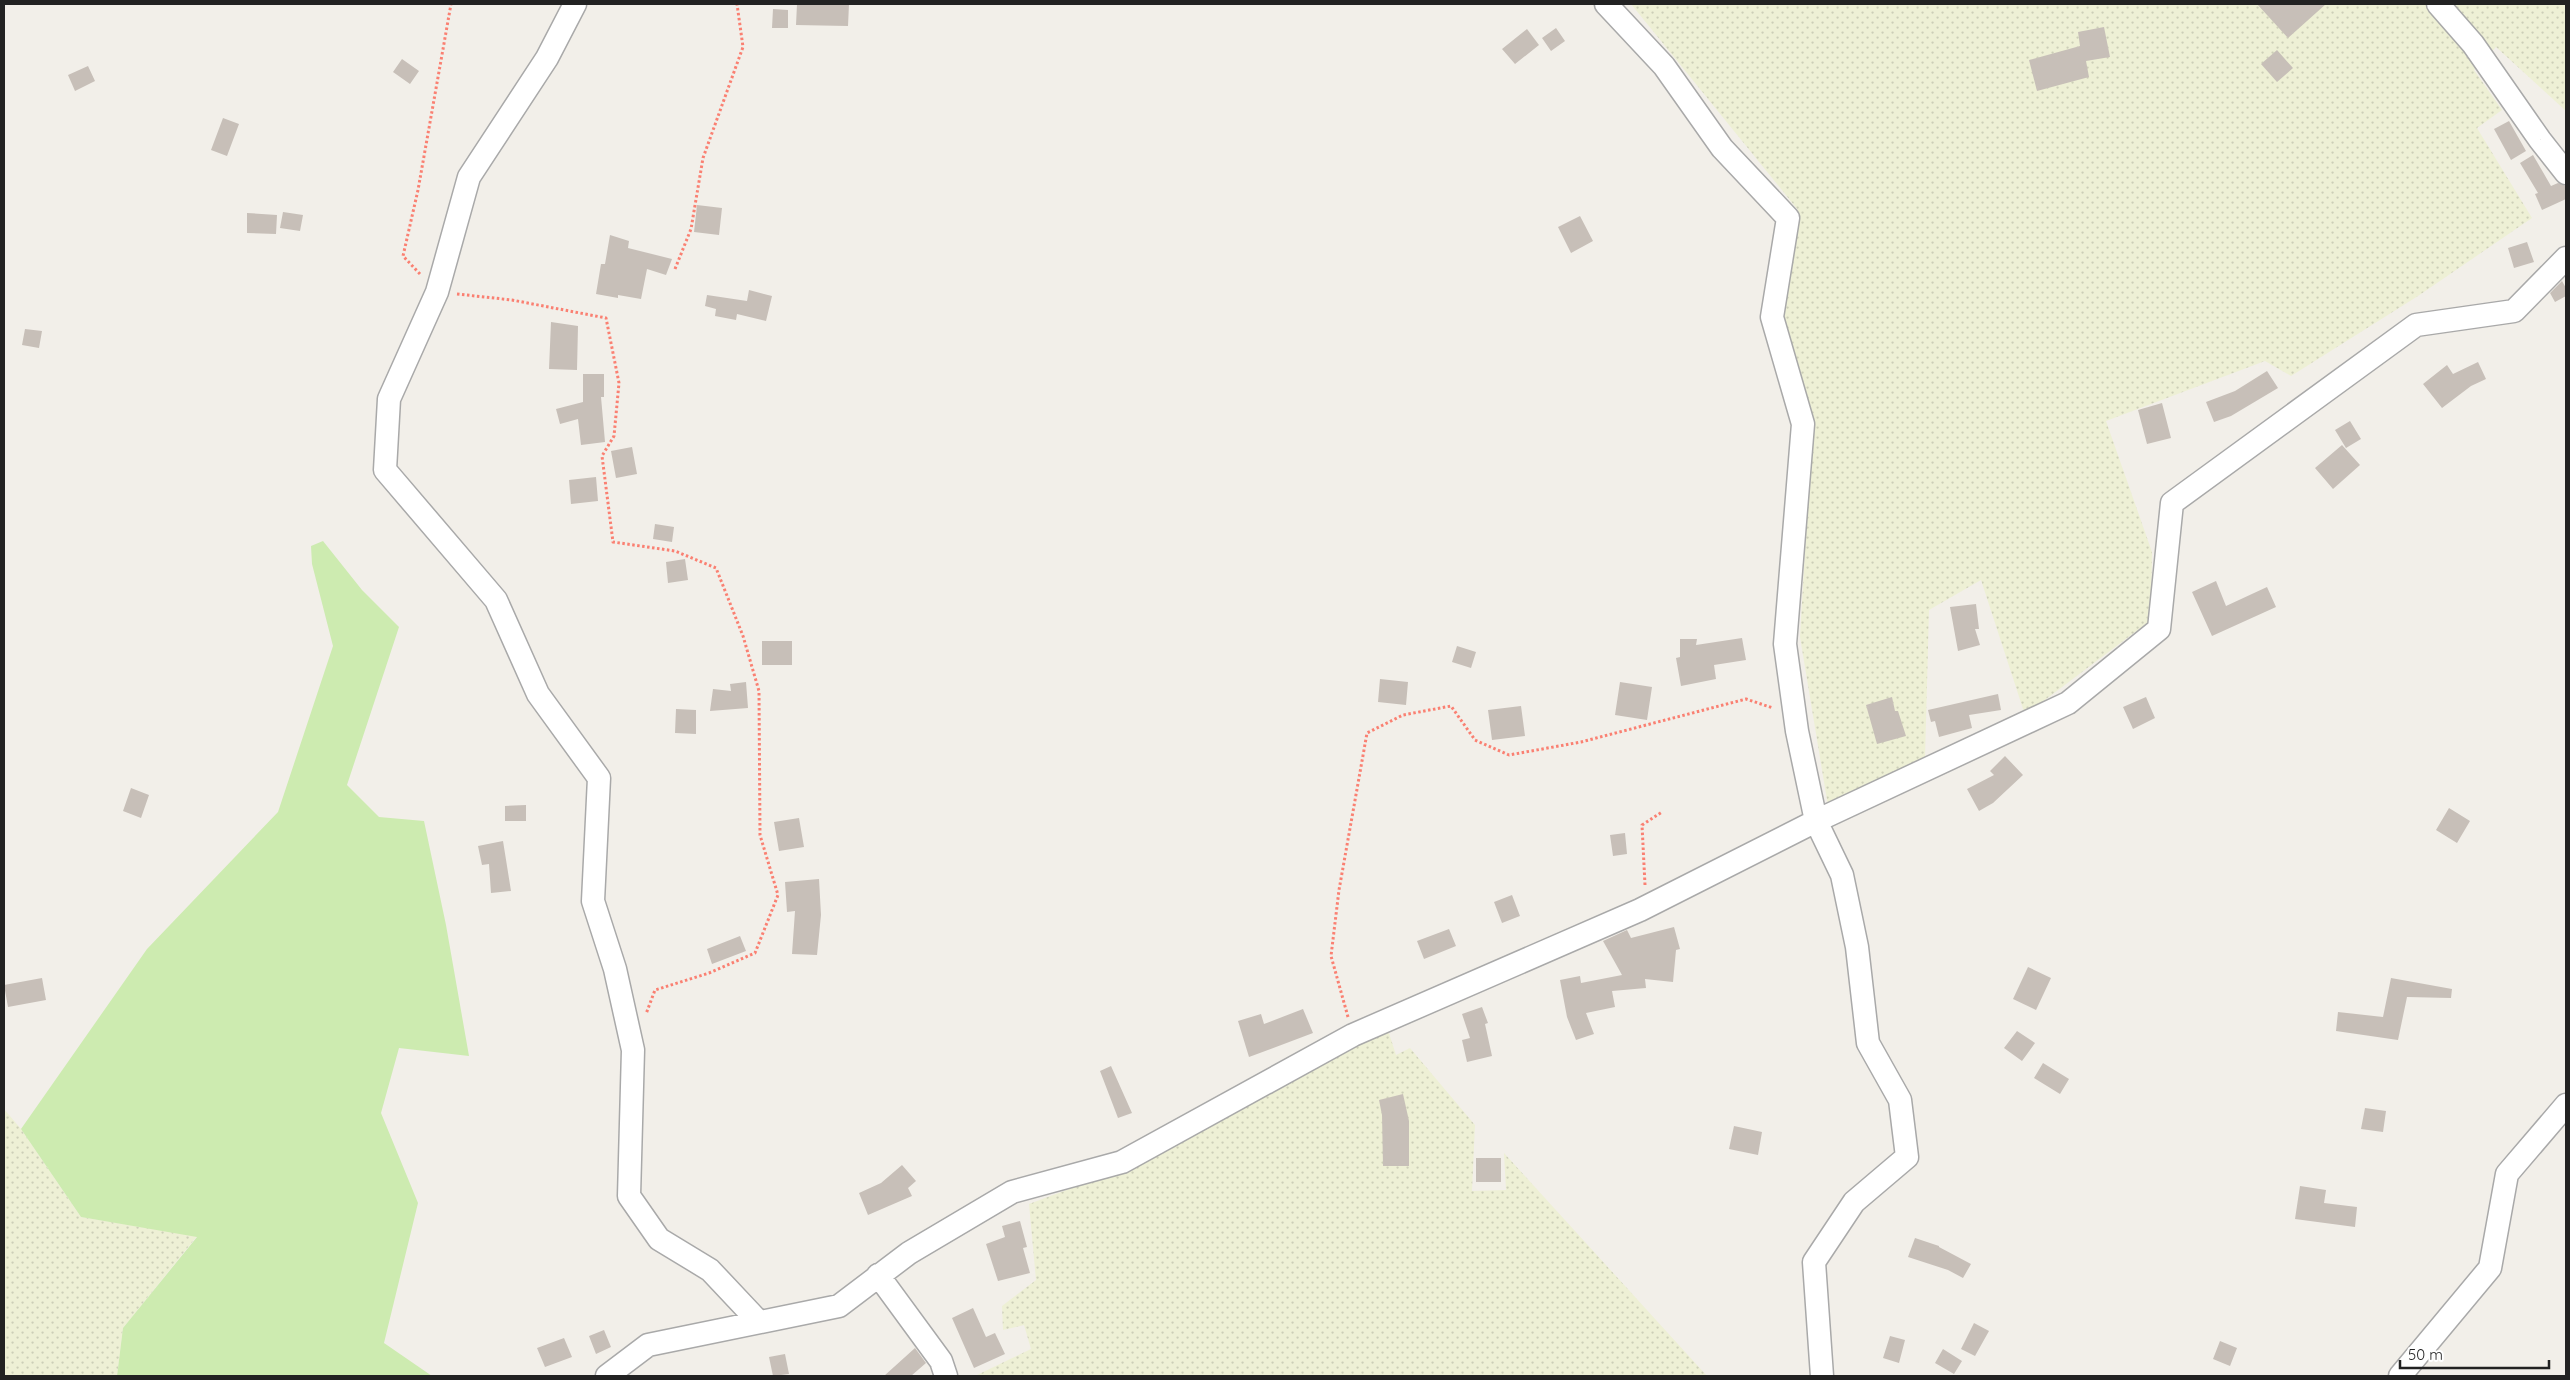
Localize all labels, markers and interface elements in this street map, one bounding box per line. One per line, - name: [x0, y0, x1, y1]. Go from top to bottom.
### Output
- scale bar: [2400, 1338, 2549, 1370]
- text: 50 m: [2408, 1345, 2443, 1364]

